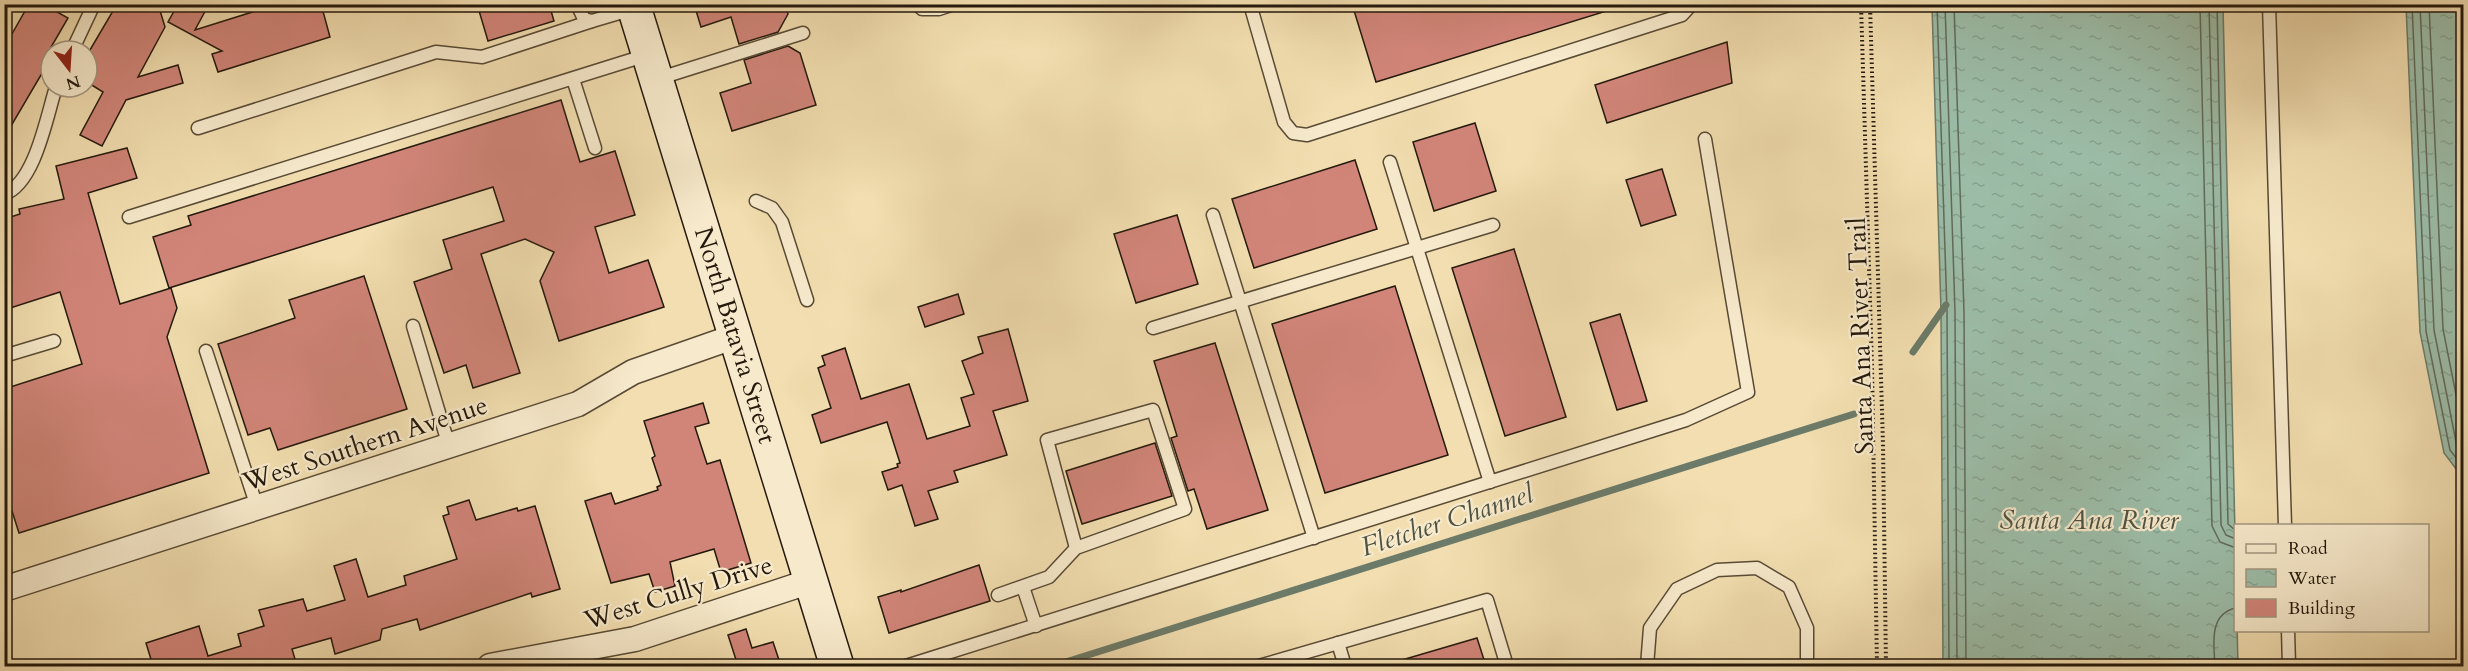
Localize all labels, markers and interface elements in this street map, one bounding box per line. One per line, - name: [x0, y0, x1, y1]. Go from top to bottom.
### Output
- north arrow: [39, 39, 99, 99]
- text: N: [63, 70, 83, 95]
- street label: Santa Ana River Trail: [1839, 216, 1882, 455]
- street label: North Batavia Street: [686, 223, 785, 448]
- street label: West Southern Avenue: [237, 387, 492, 500]
- water label: Fletcher Channel: [1356, 475, 1539, 566]
- water label: Santa Ana River: [1999, 502, 2180, 539]
- legend: [2234, 524, 2429, 632]
- text: Road: [2288, 536, 2328, 561]
- street label: West Cully Drive: [579, 547, 777, 638]
- text: Water: [2287, 566, 2337, 591]
- text: Building: [2288, 596, 2356, 621]

